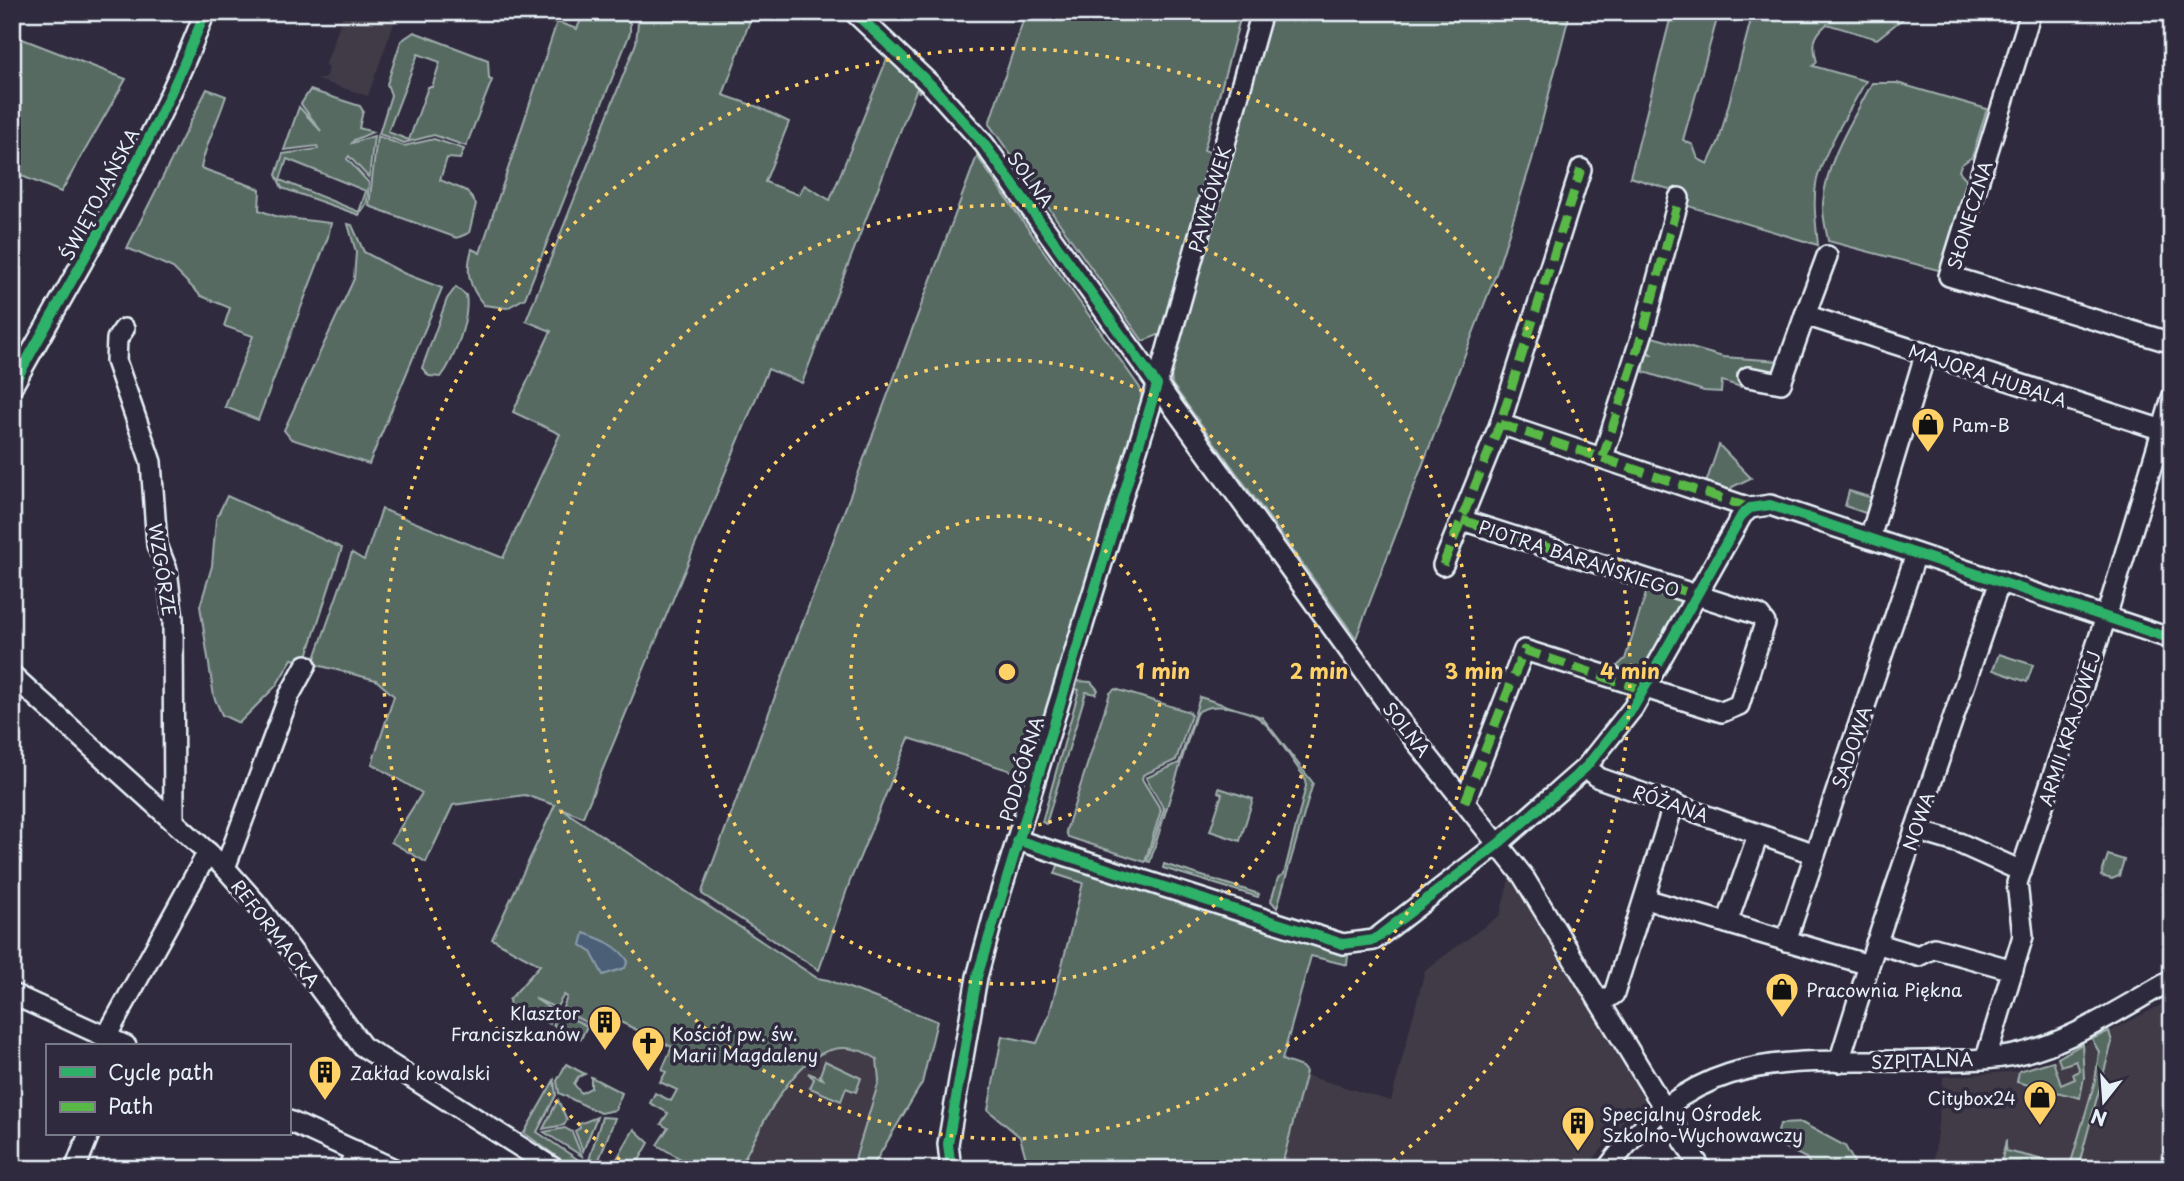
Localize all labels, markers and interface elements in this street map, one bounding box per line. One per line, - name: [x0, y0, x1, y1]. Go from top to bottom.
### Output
- street label: ŚWIĘTOJAŃSKA: [53, 123, 145, 265]
- street label: PAWŁÓWEK: [1181, 143, 1237, 255]
- street label: SOLNA: [1001, 145, 1061, 213]
- street label: SŁONECZNA: [1940, 157, 1998, 273]
- street label: MAJORA HUBALA: [1905, 337, 2071, 413]
- shop icon: Pam-B: [1909, 405, 1947, 454]
- place label: Pam-B: [1952, 411, 2010, 438]
- street label: PIOTRA BARAŃSKIEGO: [1475, 513, 1683, 603]
- street label: WZGÓRZE: [142, 521, 184, 619]
- street label: ARMII KRAJOWEJ: [2031, 647, 2107, 809]
- text: 1 min: [1136, 654, 1190, 686]
- text: 2 min: [1290, 654, 1348, 686]
- text: 3 min: [1444, 654, 1504, 686]
- text: 4 min: [1600, 654, 1660, 686]
- centre of rings: [995, 660, 1019, 684]
- street label: SOLNA: [1377, 696, 1437, 762]
- street label: SADOWA: [1824, 702, 1878, 792]
- street label: PODGÓRNA: [992, 713, 1050, 825]
- street label: RÓŻANA: [1630, 777, 1712, 829]
- street label: NOWA: [1895, 788, 1941, 854]
- street label: REFORMACKA: [225, 873, 327, 993]
- shop icon: Pracownia Piękna: [1763, 970, 1801, 1019]
- place label: Pracownia Piękna: [1806, 976, 1963, 1003]
- place label: Klasztor Franciszkanów: [451, 999, 581, 1047]
- building icon: Klasztor Franciszkanów: [586, 1003, 624, 1052]
- place label: Kościół pw. św. Marii Magdaleny: [672, 1020, 818, 1068]
- church icon: Kościół pw. św. Marii Magdaleny: [629, 1024, 667, 1073]
- legend: [46, 1044, 290, 1136]
- street label: SZPITALNA: [1870, 1045, 1974, 1075]
- building icon: Zakład kowalski: [306, 1053, 344, 1102]
- text: Cycle path: [108, 1055, 214, 1087]
- place label: Zakład kowalski: [350, 1059, 490, 1086]
- north arrow: [2068, 1066, 2138, 1136]
- shop icon: Citybox24: [2021, 1078, 2059, 1127]
- place label: Citybox24: [1927, 1084, 2016, 1111]
- text: Path: [108, 1089, 153, 1121]
- place label: Specjalny Ośrodek Szkolno-Wychowawczy: [1602, 1100, 1803, 1148]
- text: N: [2087, 1103, 2110, 1134]
- building icon: Specjalny Ośrodek Szkolno-Wychowawczy: [1559, 1104, 1597, 1153]

